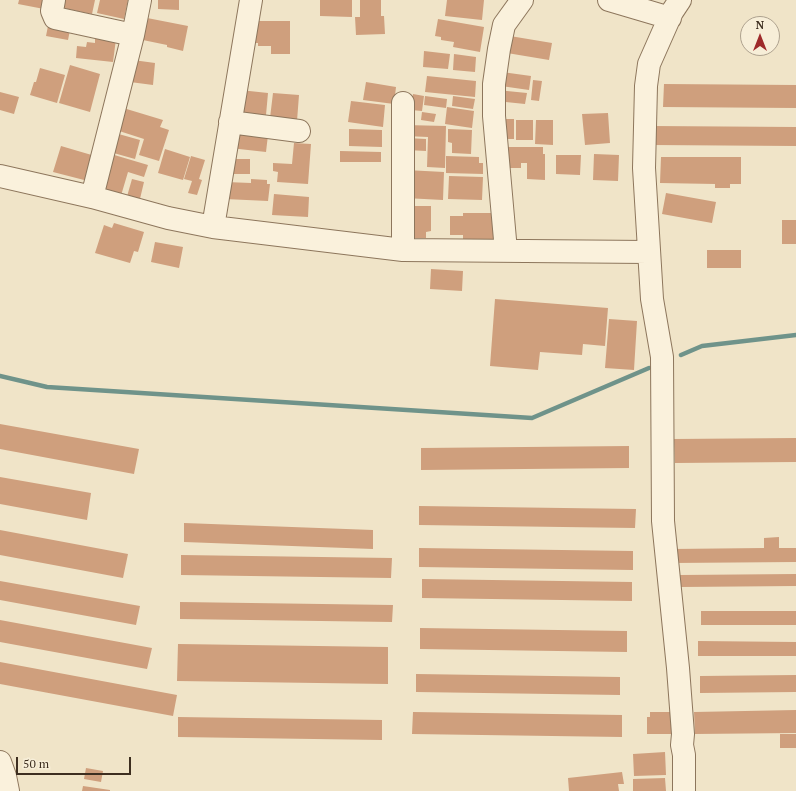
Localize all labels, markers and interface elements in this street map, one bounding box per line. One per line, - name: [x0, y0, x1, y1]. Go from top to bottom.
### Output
- north arrow: [740, 16, 780, 56]
- text: N: [756, 18, 764, 32]
- scale bar: [18, 749, 133, 775]
- text: 50 m: [23, 756, 49, 771]

